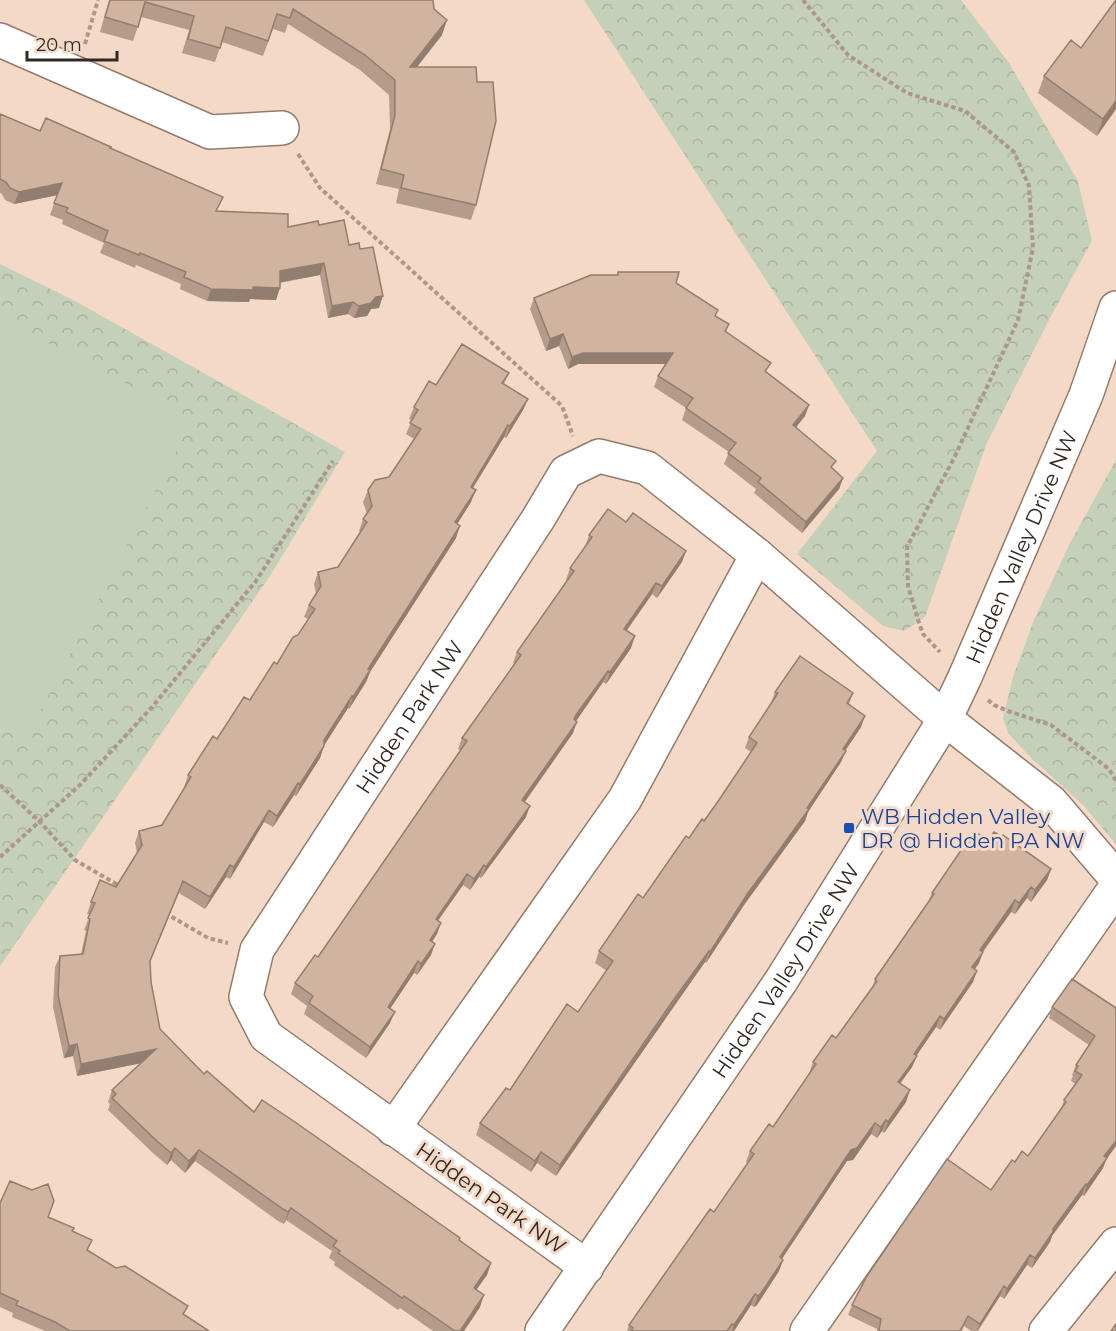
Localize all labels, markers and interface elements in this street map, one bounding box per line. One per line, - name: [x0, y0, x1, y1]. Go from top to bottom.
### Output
- scale bar: [27, 24, 117, 62]
- text: 20 m: [36, 34, 82, 56]
- street label: Hidden Valley Drive NW: [960, 427, 1082, 667]
- street label: Hidden Park NW: [350, 636, 468, 798]
- place label: WB Hidden Valley DR @ Hidden PA NW: [861, 804, 1085, 853]
- marker: WB Hidden Valley DR @ Hidden PA NW: [842, 821, 856, 835]
- street label: Hidden Valley Drive NW: [706, 859, 864, 1082]
- street label: Hidden Park NW: [411, 1137, 571, 1259]

